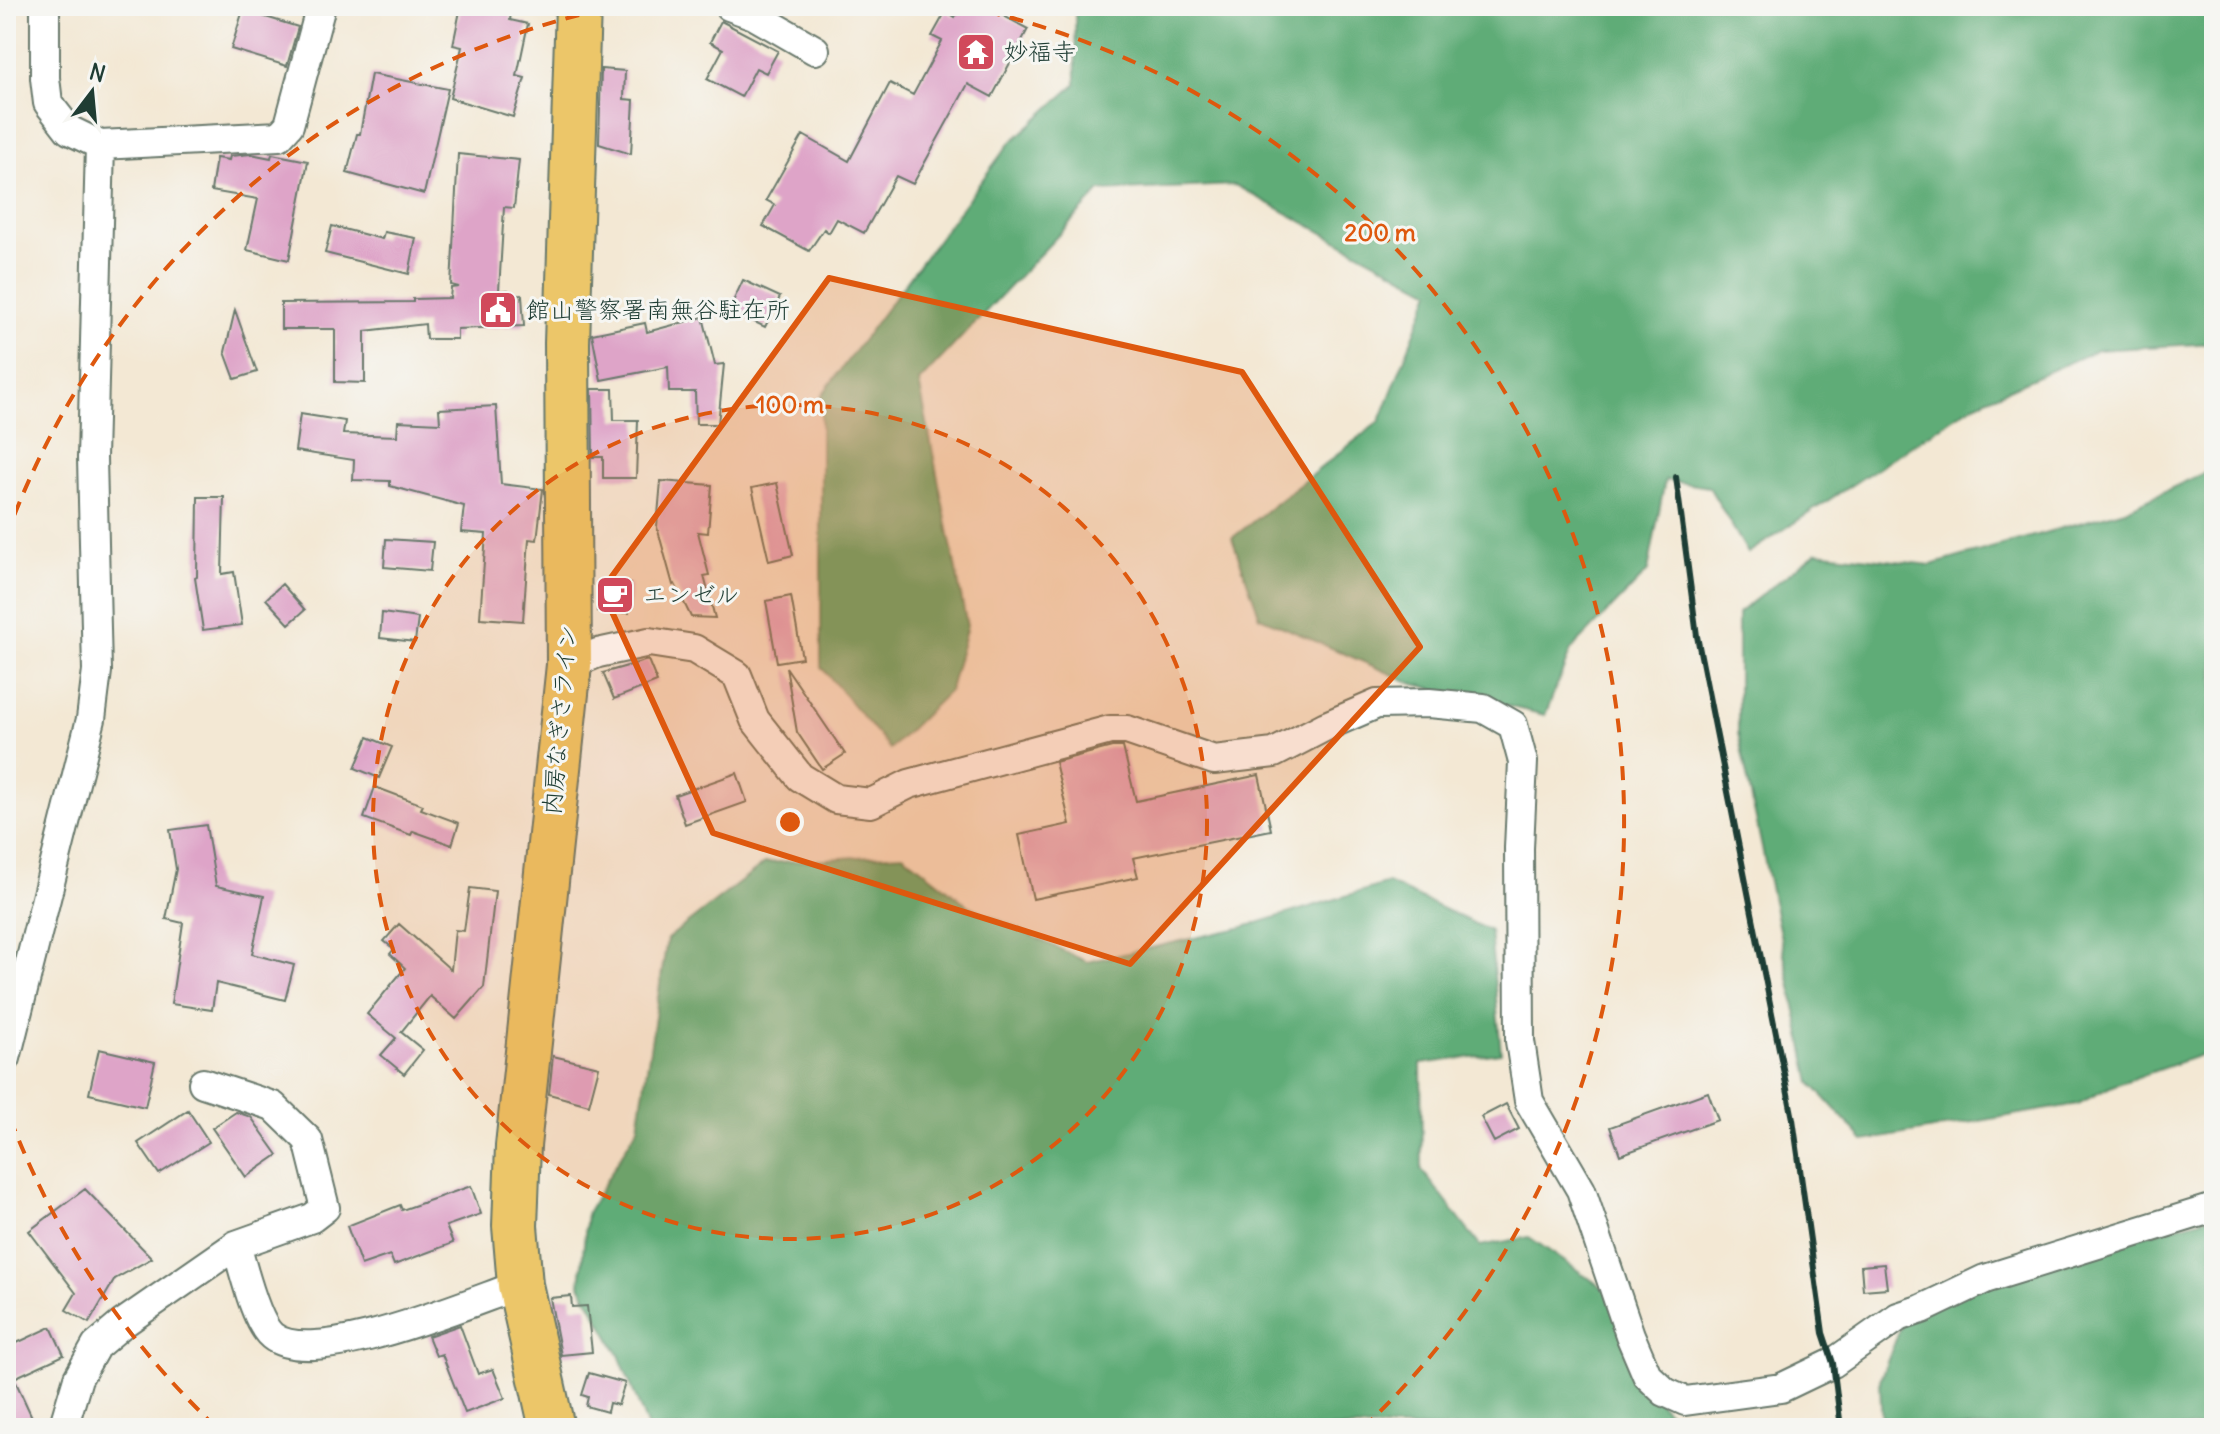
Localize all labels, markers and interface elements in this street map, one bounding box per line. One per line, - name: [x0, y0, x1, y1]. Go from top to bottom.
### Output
- temple icon: 妙福寺: [955, 31, 997, 73]
- place label: 妙福寺: [1004, 36, 1076, 66]
- north arrow: [52, 52, 132, 132]
- text: N: [86, 57, 109, 88]
- text: 200 m: [1344, 217, 1416, 247]
- public building icon: 館山警察署南無谷駐在所: [477, 289, 519, 331]
- place label: 館山警察署南無谷駐在所: [526, 294, 790, 324]
- text: 100 m: [756, 389, 824, 419]
- cafe icon: エンゼル: [594, 574, 636, 616]
- place label: エンゼル: [643, 579, 739, 609]
- street label: 内房なぎさライン: [536, 623, 582, 816]
- centre of rings: [776, 808, 804, 836]

